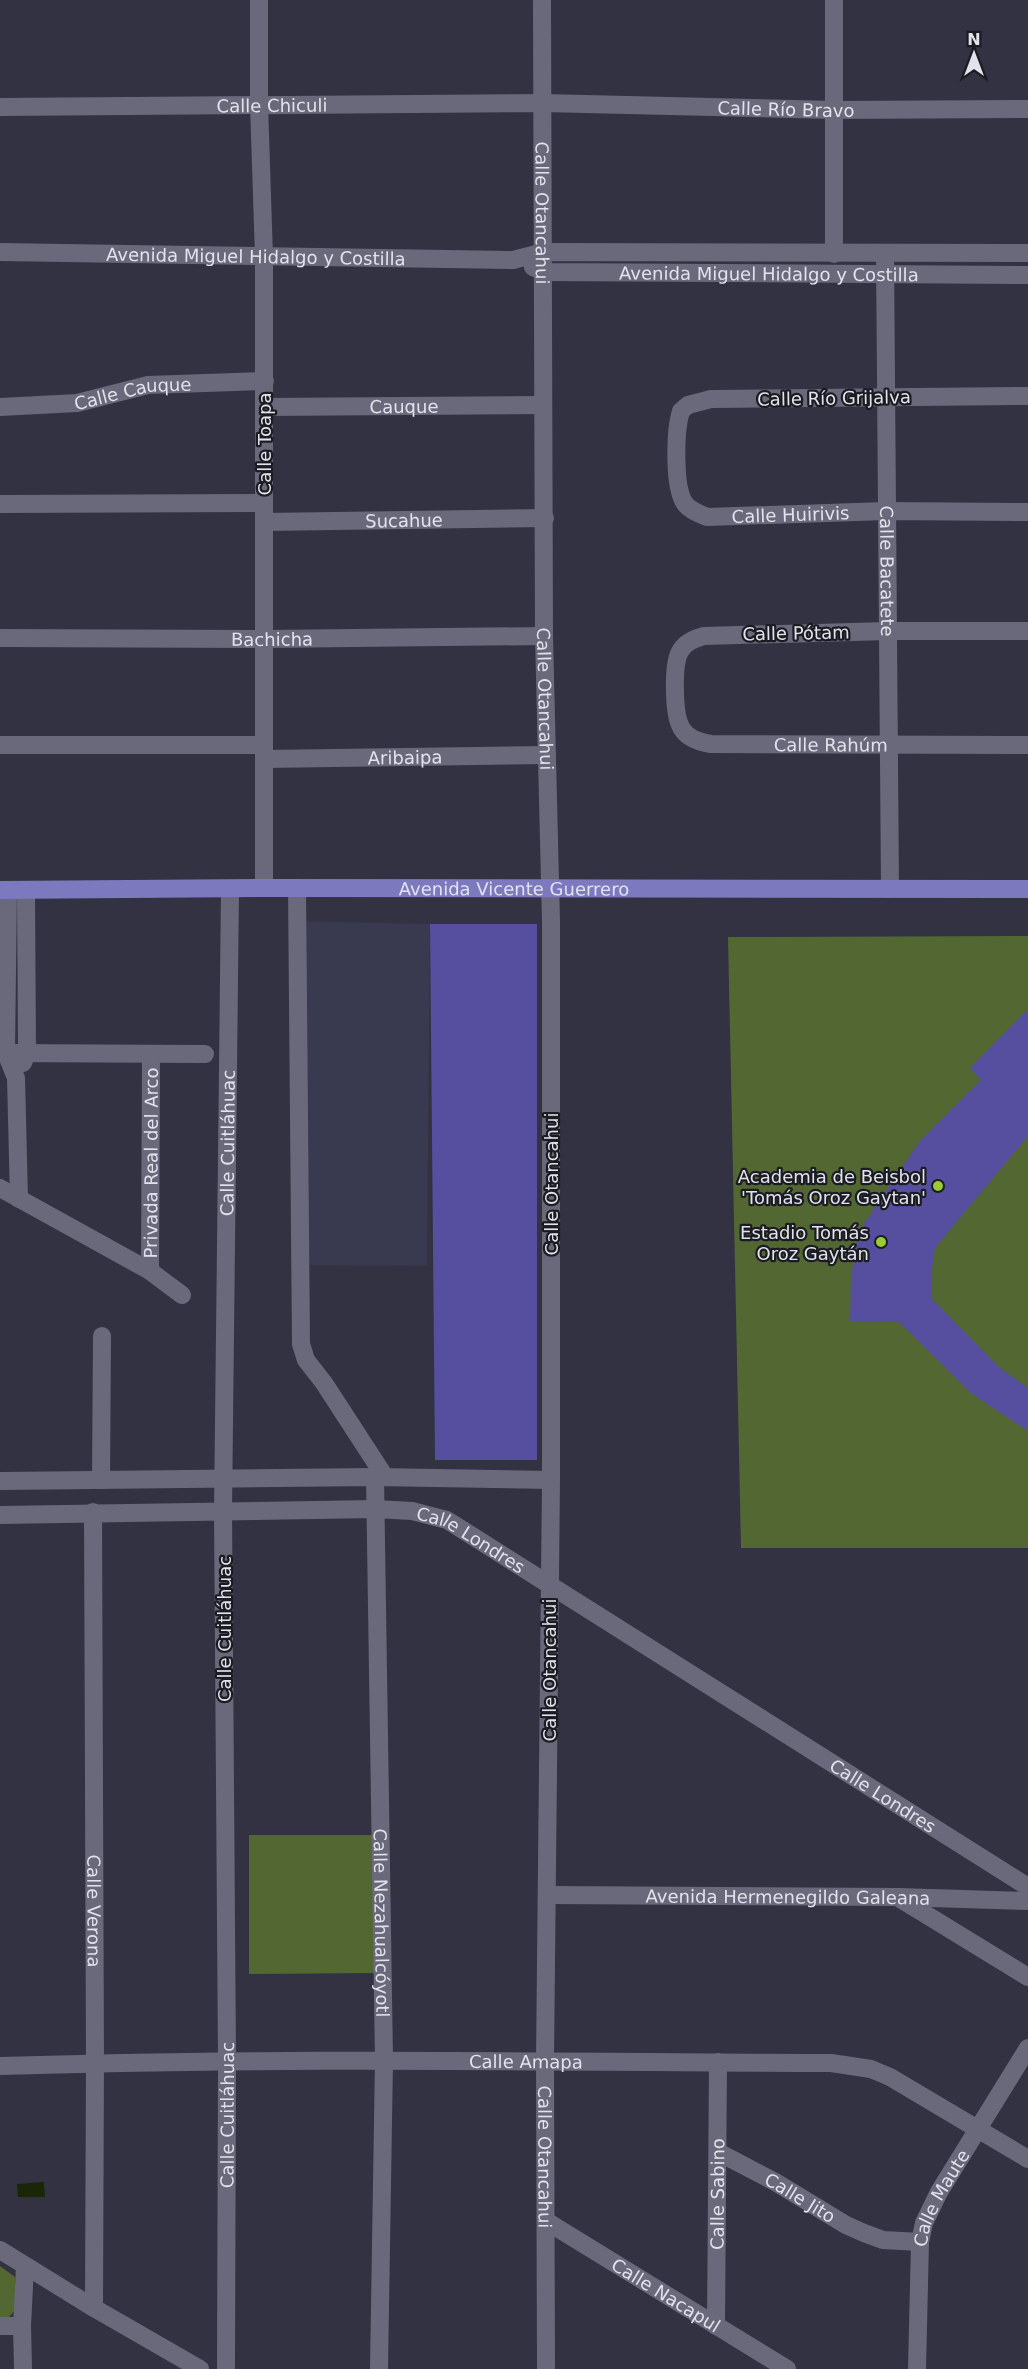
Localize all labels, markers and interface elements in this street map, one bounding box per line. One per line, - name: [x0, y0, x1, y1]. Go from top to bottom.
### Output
- north arrow: [944, 24, 1004, 84]
- text: N: [967, 30, 981, 49]
- street label: Calle Chiculi: [217, 94, 327, 116]
- street label: Calle Río Bravo: [717, 97, 855, 121]
- street label: Calle Otancahui: [532, 141, 553, 285]
- street label: Avenida Miguel Hidalgo y Costilla: [106, 243, 406, 269]
- street label: Avenida Miguel Hidalgo y Costilla: [619, 262, 919, 285]
- street label: Calle Cauque: [72, 373, 192, 414]
- street label: Calle Río Grijalva: [757, 386, 911, 410]
- street label: Calle Toapa: [254, 393, 275, 495]
- street label: Cauque: [369, 395, 439, 417]
- street label: Calle Huirivis: [731, 502, 850, 527]
- street label: Calle Bacatete: [876, 505, 899, 637]
- street label: Sucahue: [365, 509, 443, 531]
- street label: Calle Pótam: [742, 622, 850, 644]
- street label: Calle Otancahui: [533, 627, 558, 771]
- street label: Bachicha: [231, 628, 313, 650]
- street label: Calle Rahúm: [774, 734, 888, 755]
- street label: Aribaipa: [367, 746, 442, 768]
- street label: Avenida Vicente Guerrero: [399, 878, 629, 899]
- street label: Privada Real del Arco: [140, 1067, 161, 1259]
- street label: Calle Cuitláhuac: [216, 1070, 238, 1216]
- street label: Calle Otancahui: [541, 1113, 562, 1255]
- place label: Academia de Beisbol 'Tomás Oroz Gaytan': [738, 1166, 926, 1208]
- marker: Academia de Beisbol 'Tomás Oroz Gaytan': [931, 1179, 945, 1193]
- place label: Estadio Tomás Oroz Gaytán: [740, 1222, 869, 1264]
- marker: Estadio Tomás Oroz Gaytán: [874, 1235, 888, 1249]
- street label: Calle Londres: [414, 1502, 529, 1577]
- street label: Calle Cuitláhuac: [214, 1556, 235, 1702]
- street label: Calle Otancahui: [539, 1599, 560, 1741]
- street label: Calle Londres: [826, 1754, 940, 1837]
- street label: Calle Nezahualcóyotl: [370, 1828, 394, 2018]
- street label: Calle Verona: [84, 1854, 105, 1968]
- street label: Avenida Hermenegildo Galeana: [646, 1885, 931, 1908]
- street label: Calle Cuitláhuac: [216, 2042, 238, 2188]
- street label: Calle Amapa: [469, 2050, 583, 2072]
- street label: Calle Otancahui: [535, 2085, 556, 2228]
- street label: Calle Sabino: [706, 2138, 728, 2250]
- street label: Calle Maute: [909, 2145, 973, 2248]
- street label: Calle Jito: [761, 2168, 840, 2227]
- street label: Calle Nacapul: [608, 2253, 724, 2336]

